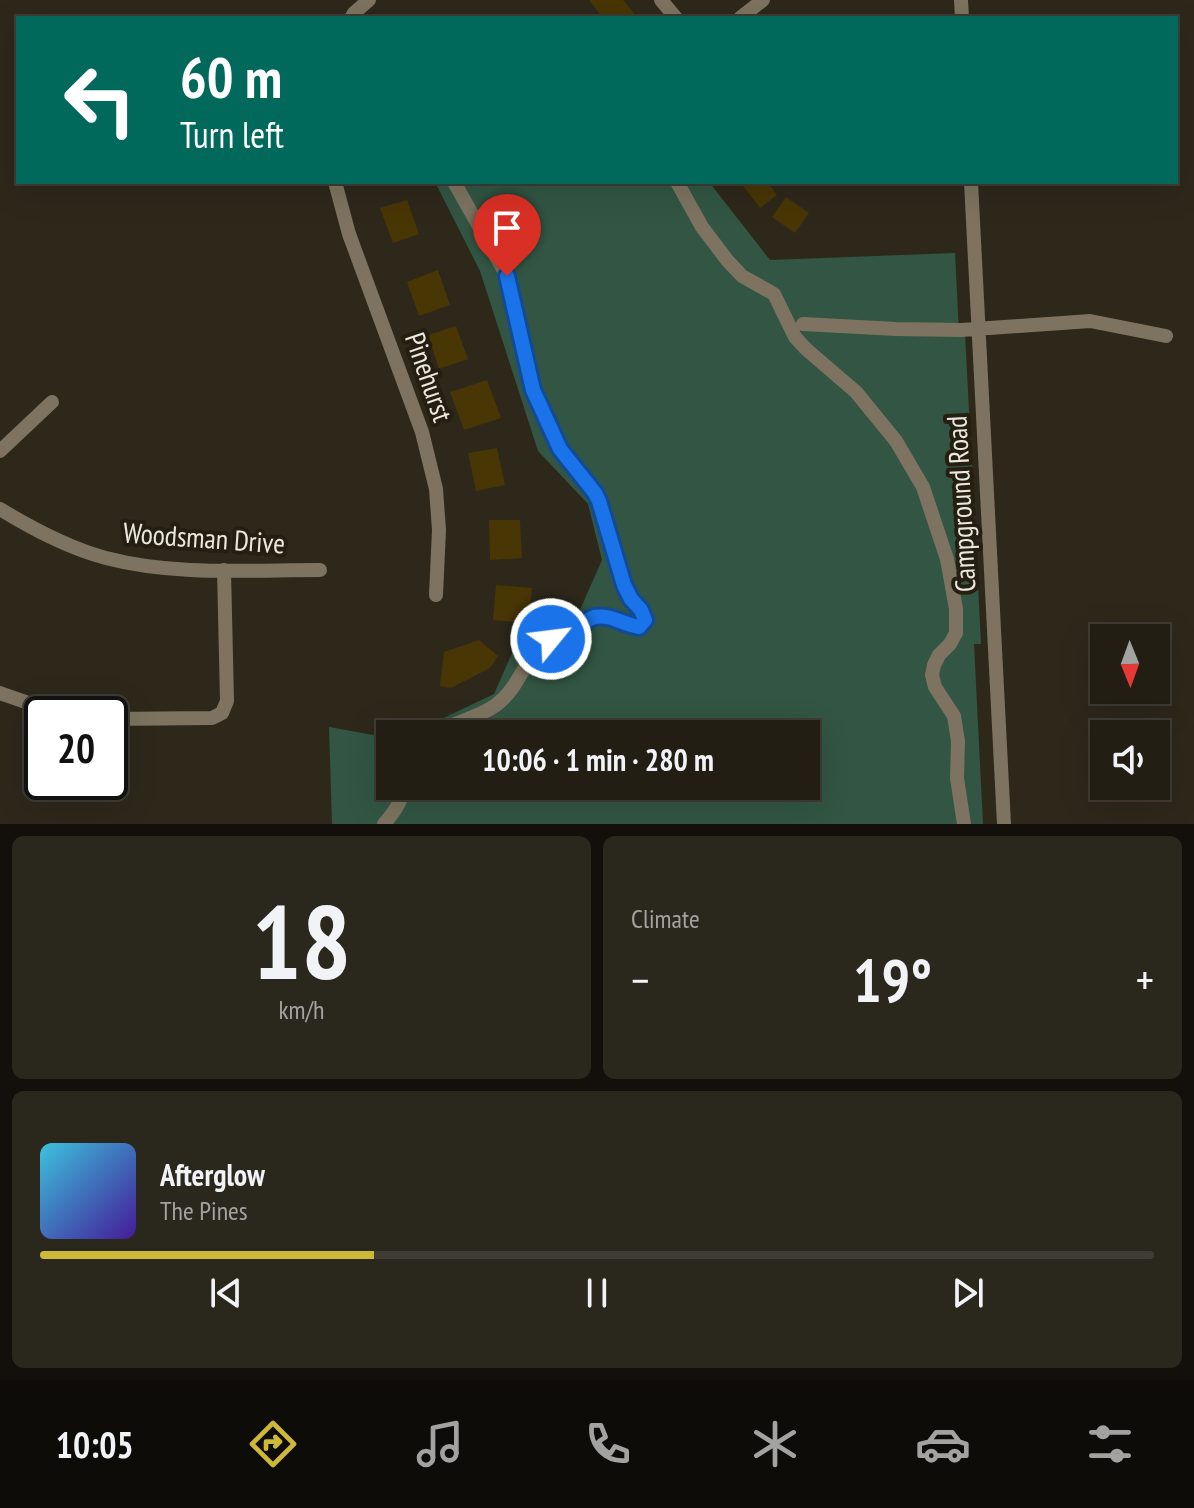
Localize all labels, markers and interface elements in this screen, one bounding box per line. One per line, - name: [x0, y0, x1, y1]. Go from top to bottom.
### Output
- text: 60 m: [180, 41, 282, 113]
- icon: left: [48, 48, 152, 152]
- text: Turn left: [180, 111, 284, 158]
- pin: [473, 194, 541, 276]
- icon: arrive: [485, 206, 529, 250]
- street label: Pinehurst: [397, 327, 462, 427]
- street label: Campground Road: [937, 415, 984, 593]
- street label: Woodsman Drive: [122, 513, 286, 562]
- position arrow: [509, 597, 593, 681]
- north arrow: [1090, 624, 1170, 704]
- map controls: [1090, 624, 1170, 800]
- speed limit sign: 20: [24, 696, 128, 800]
- button: sound: [1090, 720, 1170, 800]
- text: 10:06 · 1 min · 280 m: [482, 740, 714, 779]
- text: 18: [252, 873, 351, 1008]
- text: Climate: [631, 902, 700, 935]
- text: 19°: [853, 941, 932, 1019]
- text: −: [631, 951, 649, 1008]
- text: +: [1136, 951, 1154, 1008]
- text: km/h: [278, 993, 325, 1026]
- text: Afterglow: [160, 1155, 265, 1194]
- text: The Pines: [160, 1194, 248, 1227]
- icon: previous: [204, 1271, 248, 1315]
- icon: pause: [575, 1271, 619, 1315]
- icon: next: [946, 1271, 990, 1315]
- icon: directions: [245, 1416, 301, 1472]
- icon: music: [412, 1416, 468, 1472]
- icon: phone: [580, 1416, 636, 1472]
- icon: climate: [747, 1416, 803, 1472]
- icon: car: [915, 1416, 971, 1472]
- icon: filters: [1082, 1416, 1138, 1472]
- text: 10:05: [56, 1421, 134, 1468]

